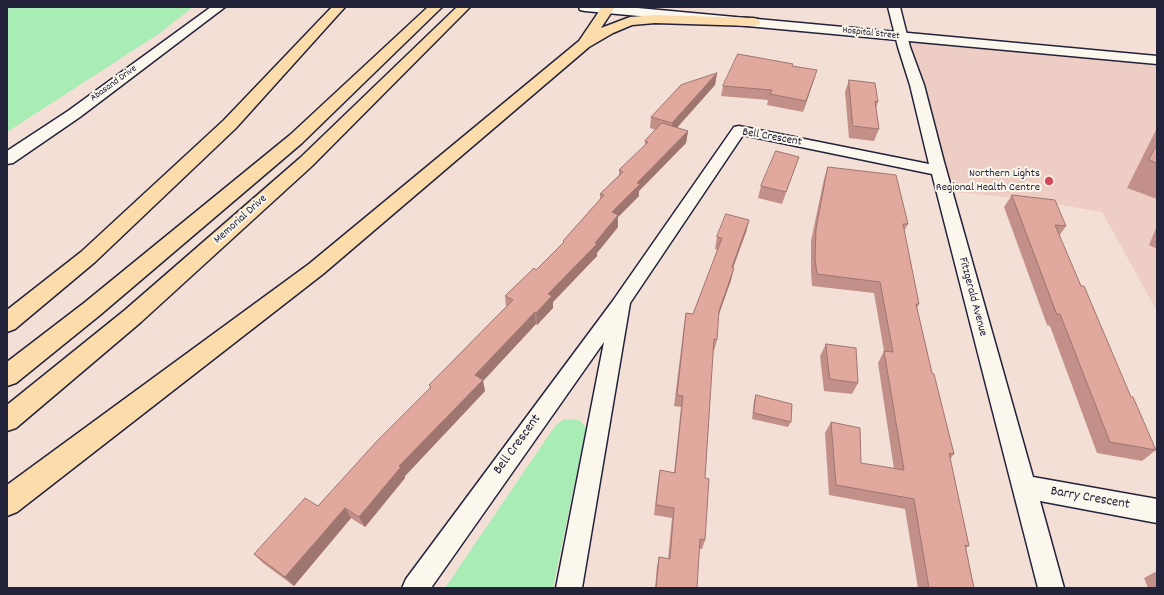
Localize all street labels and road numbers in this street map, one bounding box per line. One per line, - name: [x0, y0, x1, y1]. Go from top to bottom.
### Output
- street label: Hospital Street: [842, 25, 900, 43]
- street label: Abasand Drive: [89, 63, 139, 105]
- street label: Bell Crescent: [741, 126, 803, 150]
- street label: Memorial Drive: [211, 192, 271, 248]
- street label: Fitzgerald Avenue: [955, 256, 989, 338]
- street label: Bell Crescent: [491, 412, 545, 478]
- street label: Barry Crescent: [1049, 484, 1131, 514]

